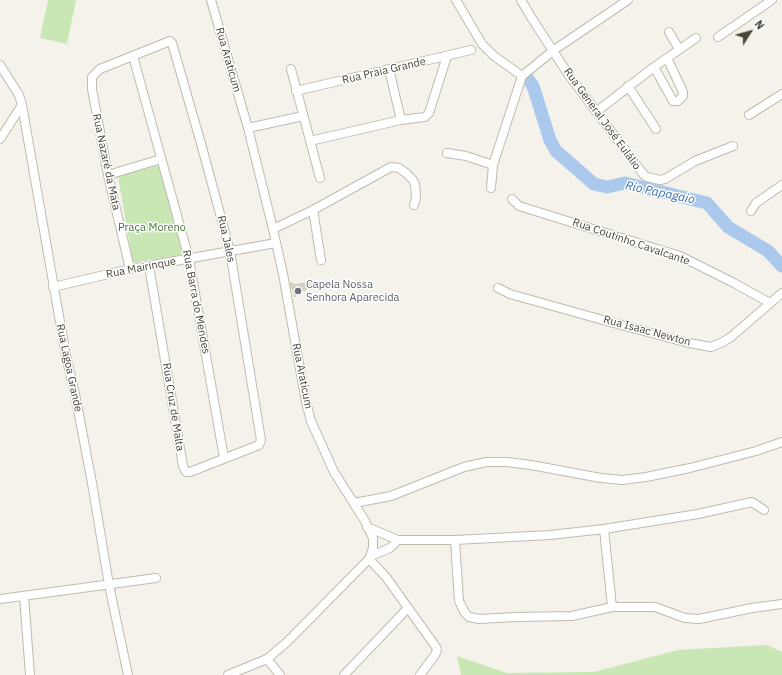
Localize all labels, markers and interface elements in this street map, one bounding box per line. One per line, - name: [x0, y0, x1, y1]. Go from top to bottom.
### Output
- north arrow: [730, 12, 770, 52]
- text: N: [752, 17, 768, 32]
- street label: Rua Araticum: [212, 26, 244, 94]
- street label: Rua Praia Grande: [341, 55, 427, 87]
- street label: Rua General José Eulálio: [561, 66, 643, 172]
- street label: Rua Nazaré da Mata: [89, 113, 123, 211]
- water label: Rio Papagaio: [624, 179, 696, 207]
- street label: Rua Jales: [214, 214, 238, 264]
- street label: Rua Coutinho Cavalcante: [571, 216, 691, 268]
- park label: Praça Moreno: [118, 221, 186, 235]
- street label: Rua Barra do Mendes: [179, 249, 213, 355]
- street label: Rua Mairinque: [105, 255, 177, 281]
- place label: Capela Nossa Senhora Aparecida: [306, 278, 399, 304]
- marker: Capela Nossa Senhora Aparecida: [293, 286, 303, 296]
- street label: Rua Isaac Newton: [602, 313, 692, 349]
- street label: Rua Lagoa Grande: [53, 323, 85, 413]
- street label: Rua Araticum: [289, 342, 315, 410]
- street label: Rua Cruz de Malta: [160, 362, 186, 452]

